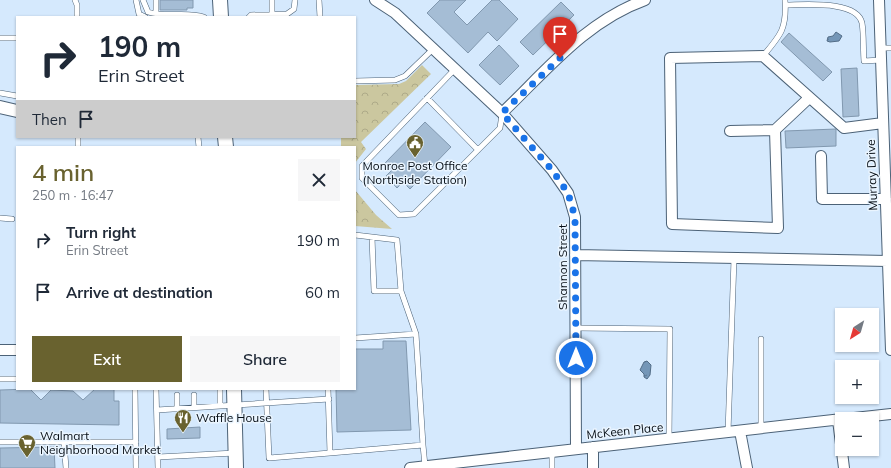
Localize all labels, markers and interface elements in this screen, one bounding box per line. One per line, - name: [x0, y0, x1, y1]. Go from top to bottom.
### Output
- pin: [543, 17, 577, 58]
- icon: arrive: [549, 23, 571, 45]
- text: 190 m: [98, 29, 181, 64]
- icon: right: [32, 32, 84, 84]
- text: Erin Street: [98, 64, 184, 87]
- icon: arrive: [75, 108, 97, 130]
- text: Then: [32, 110, 67, 129]
- public building icon: Monroe Post Office (Northside Station): [405, 133, 425, 158]
- street label: Murray Drive: [863, 139, 880, 211]
- text: 4 min: [32, 157, 94, 187]
- place label: Monroe Post Office (Northside Station): [363, 158, 467, 187]
- button: close: [298, 159, 340, 201]
- text: 250 m · 16:47: [32, 187, 114, 203]
- text: Turn right: [66, 223, 136, 242]
- street label: Shannon Street: [555, 224, 570, 310]
- icon: right: [32, 229, 54, 251]
- text: 190 m: [296, 231, 340, 250]
- text: Erin Street: [66, 242, 128, 258]
- icon: arrive: [32, 281, 54, 303]
- text: Arrive at destination: [66, 283, 213, 302]
- text: 60 m: [305, 283, 340, 302]
- north arrow: [835, 308, 879, 352]
- map controls: [835, 308, 879, 456]
- button: Exit: [32, 336, 182, 382]
- button: Share: [190, 336, 340, 382]
- position arrow: [555, 337, 597, 379]
- button: +: [835, 360, 879, 404]
- restaurant icon: Waffle House: [173, 408, 193, 433]
- place label: Waffle House: [196, 410, 272, 425]
- button: −: [835, 412, 879, 456]
- street label: McKeen Place: [586, 419, 664, 442]
- place label: Walmart Neighborhood Market: [40, 428, 161, 457]
- supermarket icon: Walmart Neighborhood Market: [17, 433, 37, 458]

